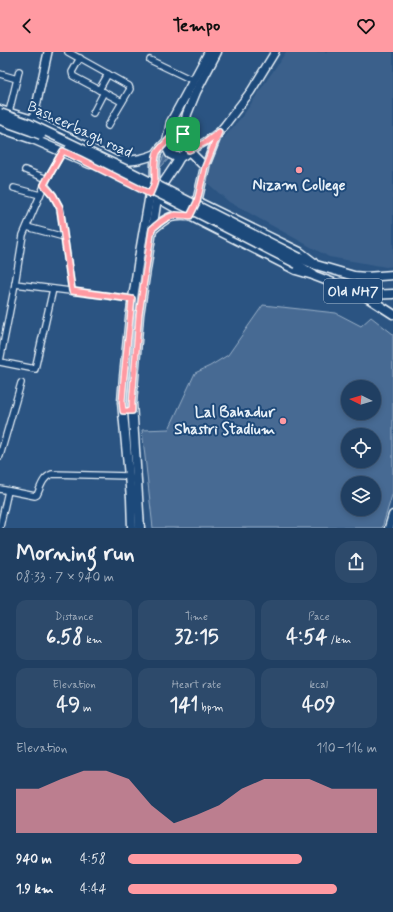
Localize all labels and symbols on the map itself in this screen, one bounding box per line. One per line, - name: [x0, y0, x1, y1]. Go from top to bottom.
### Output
- street label: Basheerbagh road: [23, 97, 136, 164]
- pin: [166, 117, 200, 151]
- marker: Nizam College: [294, 165, 304, 175]
- place label: Nizam College: [253, 176, 346, 197]
- road number: Old NH7: [324, 279, 382, 303]
- north arrow: [341, 380, 381, 420]
- place label: Lal Bahadur Shastri Stadium: [174, 403, 276, 440]
- marker: Lal Bahadur Shastri Stadium: [278, 416, 288, 426]

